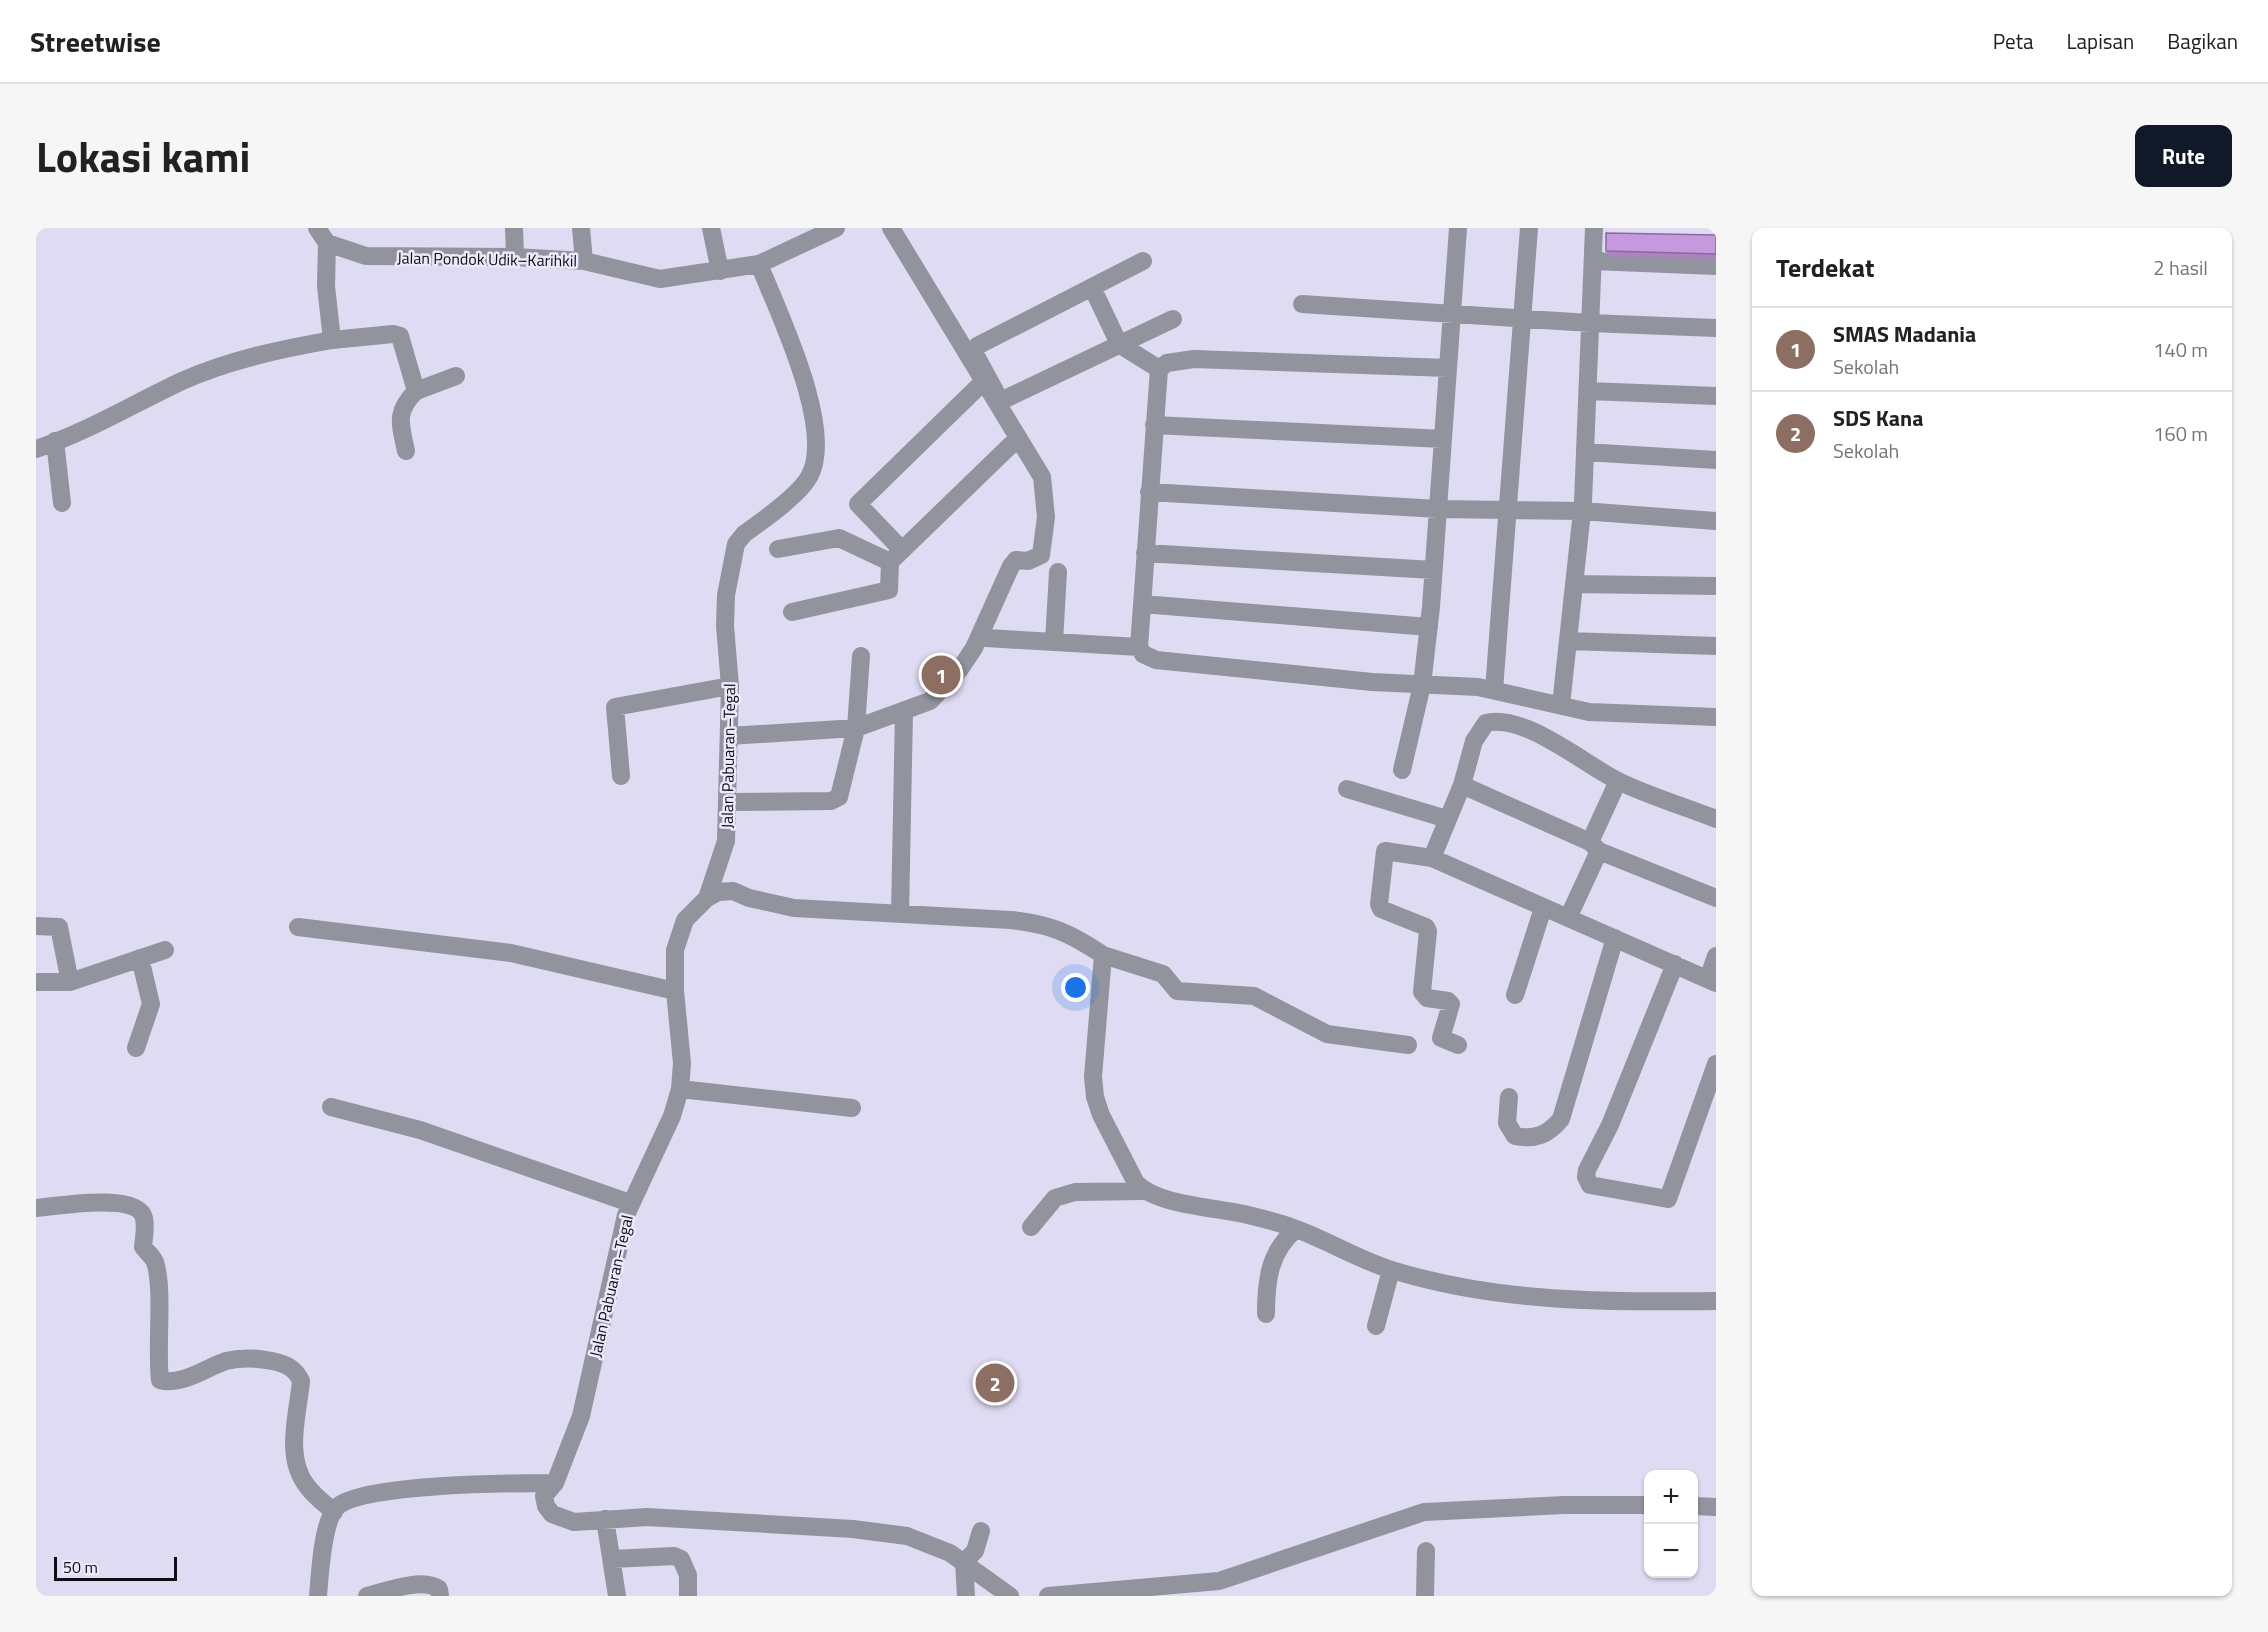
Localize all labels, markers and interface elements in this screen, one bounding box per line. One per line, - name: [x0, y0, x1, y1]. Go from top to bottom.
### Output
- text: Streetwise: [30, 20, 161, 63]
- text: Peta: [1993, 25, 2034, 57]
- text: Lapisan: [2067, 25, 2134, 57]
- text: Bagikan: [2167, 25, 2238, 57]
- text: Lokasi kami: [36, 124, 250, 188]
- button: Rute: [2135, 125, 2232, 187]
- street label: Jalan Pondok Udik–Karihkil: [397, 245, 577, 273]
- text: Terdekat: [1776, 248, 1875, 287]
- text: 2 hasil: [2153, 252, 2208, 283]
- text: SMAS Madania: [1833, 317, 1976, 351]
- text: 1: [1790, 334, 1801, 365]
- text: 140 m: [2153, 334, 2208, 365]
- text: Sekolah: [1833, 351, 1899, 382]
- text: SDS Kana: [1833, 401, 1923, 435]
- text: 2: [1790, 418, 1801, 449]
- text: 160 m: [2153, 418, 2208, 449]
- text: Sekolah: [1833, 435, 1899, 466]
- pin: 1: [922, 652, 960, 698]
- street label: Jalan Pabuaran–Tegal: [715, 683, 741, 829]
- your location: [1061, 973, 1090, 1002]
- street label: Jalan Pabuaran–Tegal: [583, 1213, 639, 1359]
- pin: 2: [976, 1360, 1014, 1406]
- map controls: [1644, 1470, 1698, 1578]
- button: +: [1644, 1470, 1698, 1524]
- button: −: [1644, 1524, 1698, 1578]
- scale bar: [54, 1554, 177, 1582]
- text: 50 m: [63, 1555, 98, 1579]

